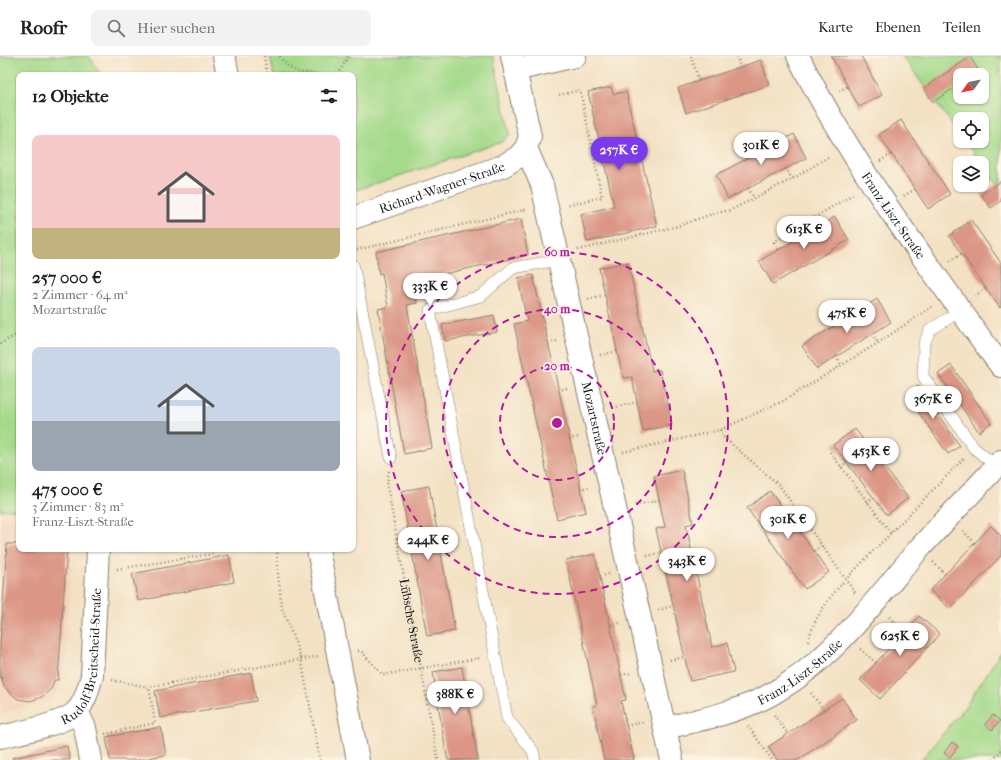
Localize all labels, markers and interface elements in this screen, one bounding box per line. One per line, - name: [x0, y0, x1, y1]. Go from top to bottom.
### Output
- search box: [91, 10, 371, 46]
- text: Roofr: [20, 17, 67, 39]
- icon: search: [105, 17, 127, 39]
- text: Hier suchen: [137, 19, 215, 37]
- text: Karte: [818, 19, 853, 36]
- text: Ebenen: [875, 19, 921, 36]
- text: Teilen: [943, 19, 981, 36]
- north arrow: [953, 68, 989, 104]
- map controls: [953, 68, 989, 192]
- icon: filters: [318, 85, 340, 107]
- text: 12 Objekte: [32, 86, 109, 106]
- button: locate: [953, 112, 989, 148]
- pin: 301K €: [728, 132, 794, 166]
- pin: 257K €: [586, 137, 652, 171]
- text: 301K €: [742, 137, 780, 152]
- text: 257K €: [600, 142, 638, 157]
- button: layers: [953, 156, 989, 192]
- street label: Richard-Wagner-Straße: [377, 158, 507, 216]
- icon: home: [150, 161, 222, 233]
- street label: Franz-Liszt-Straße: [859, 169, 929, 262]
- pin: 613K €: [771, 216, 837, 250]
- text: 613K €: [786, 221, 822, 236]
- text: 60 m: [544, 245, 571, 259]
- text: 257 000 €: [32, 267, 102, 287]
- pin: 333K €: [397, 273, 463, 307]
- text: 333K €: [412, 278, 448, 293]
- text: 2 Zimmer · 64 m²: [32, 287, 128, 302]
- pin: 475K €: [814, 300, 880, 334]
- text: Mozartstraße: [32, 302, 107, 317]
- text: 40 m: [543, 302, 571, 317]
- text: 475K €: [827, 305, 867, 320]
- text: 20 m: [544, 359, 571, 373]
- icon: home: [150, 373, 222, 445]
- street label: Mozartstraße: [579, 380, 610, 457]
- pin: 367K €: [900, 386, 966, 420]
- text: 367K €: [914, 391, 952, 406]
- centre of rings: [550, 416, 564, 430]
- pin: 453K €: [838, 438, 904, 472]
- text: 453K €: [852, 443, 890, 458]
- text: 475 000 €: [32, 479, 103, 499]
- text: 3 Zimmer · 83 m²: [32, 499, 124, 514]
- pin: 301K €: [755, 506, 821, 540]
- text: 301K €: [769, 511, 807, 526]
- text: Franz-Liszt-Straße: [32, 514, 134, 529]
- pin: 244K €: [395, 527, 461, 561]
- text: 244K €: [407, 532, 449, 547]
- pin: 343K €: [654, 548, 720, 582]
- text: 343K €: [668, 553, 706, 568]
- street label: Lübsche Straße: [397, 577, 427, 664]
- street label: Rudolf-Breitscheid-Straße: [58, 587, 104, 727]
- pin: 625K €: [867, 623, 933, 657]
- text: 625K €: [880, 628, 920, 643]
- street label: Franz-Liszt-Straße: [755, 635, 845, 708]
- pin: 388K €: [422, 681, 488, 715]
- text: 388K €: [436, 686, 474, 701]

